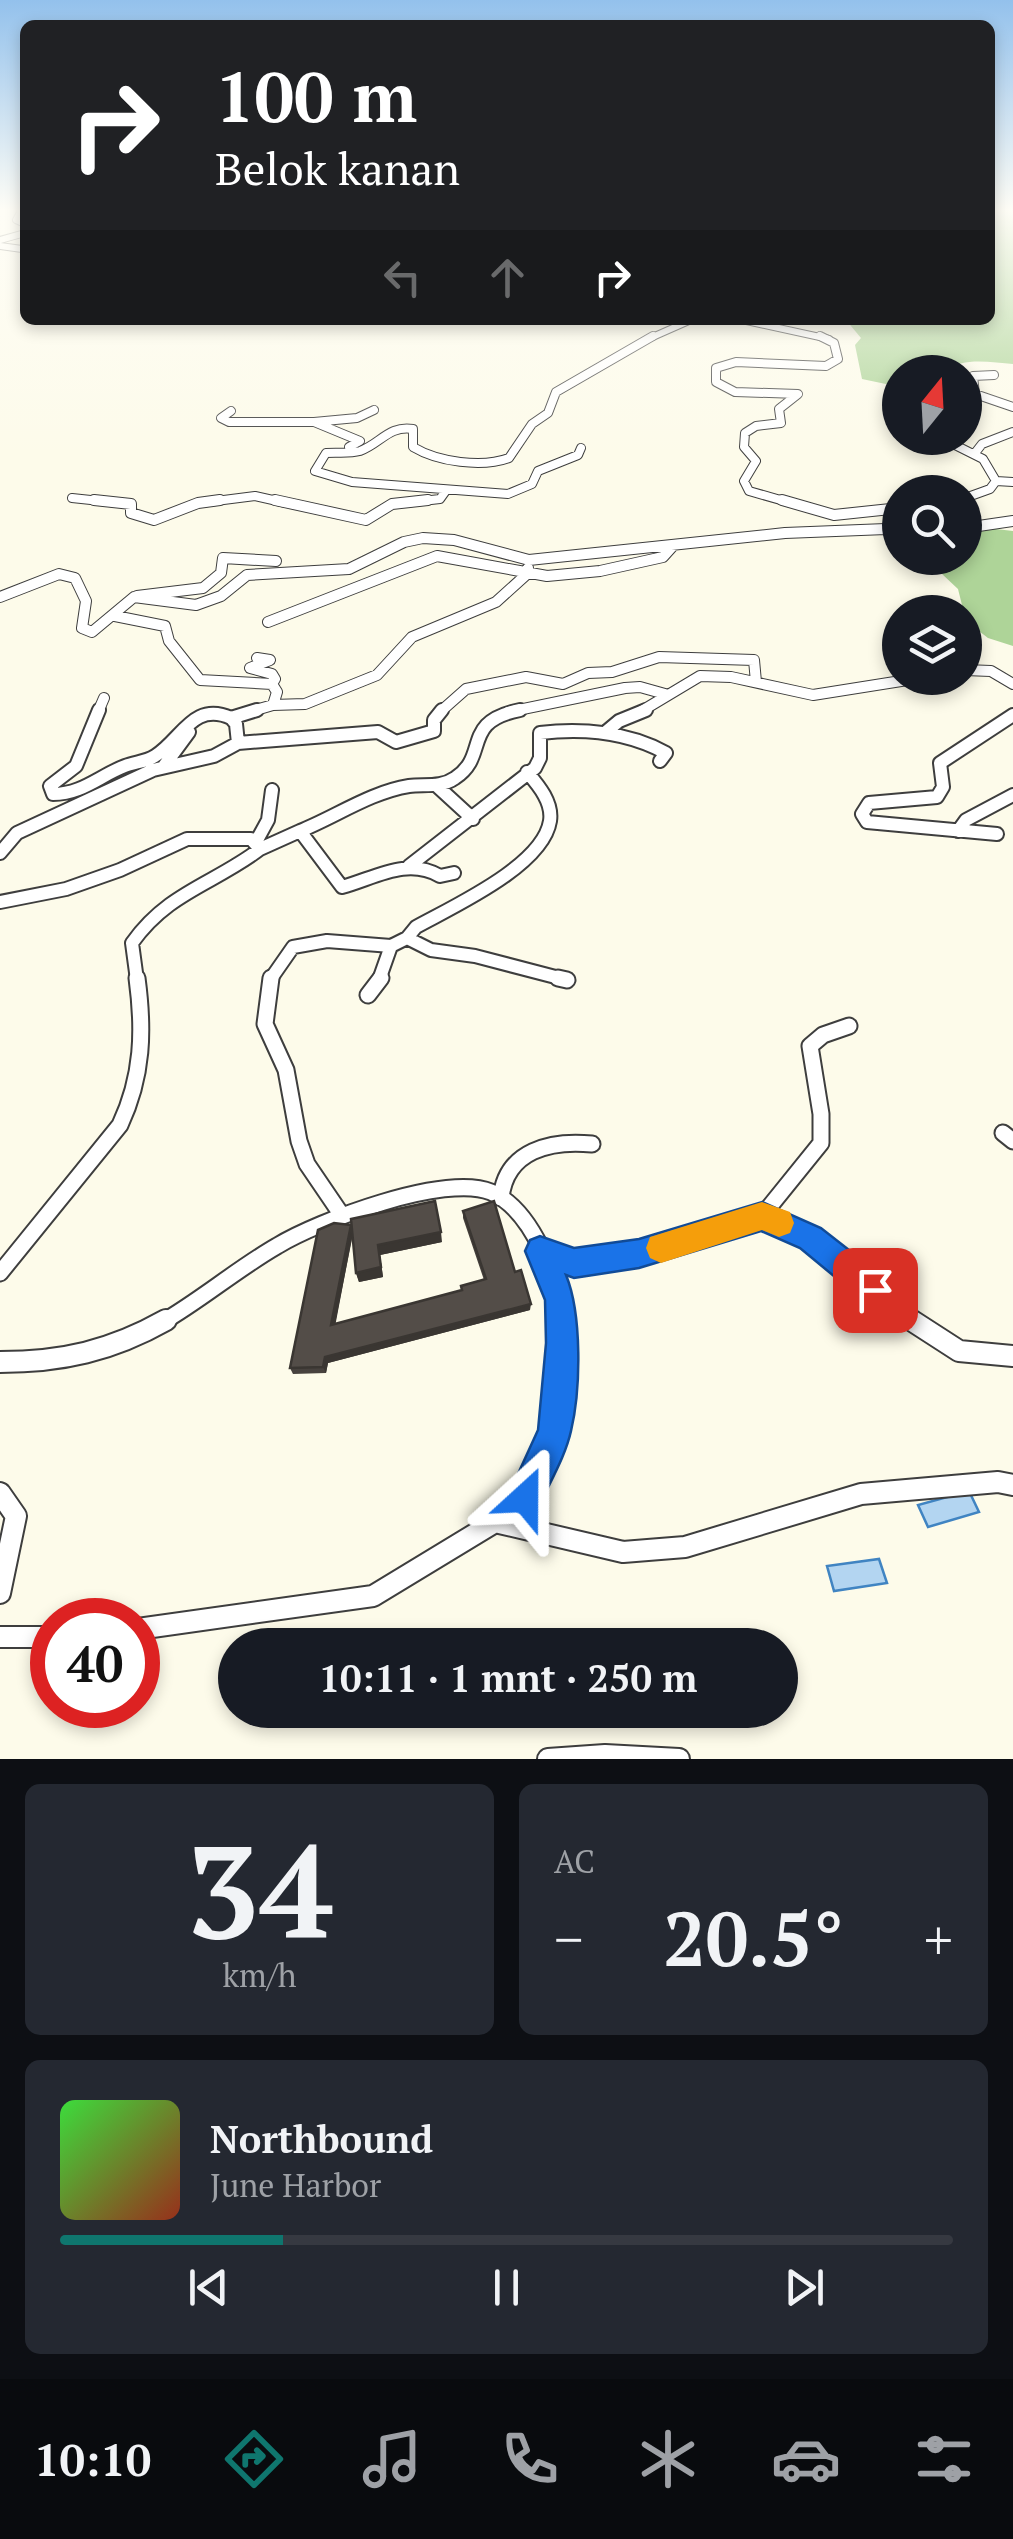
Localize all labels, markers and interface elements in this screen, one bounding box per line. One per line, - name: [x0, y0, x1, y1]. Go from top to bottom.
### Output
- text: 100 m: [215, 49, 417, 142]
- icon: right: [50, 60, 180, 190]
- text: Belok kanan: [215, 138, 460, 198]
- icon: left: [375, 250, 430, 305]
- icon: ahead: [480, 250, 535, 305]
- icon: right: [585, 250, 640, 305]
- north arrow: [882, 355, 982, 455]
- map controls: [882, 355, 982, 695]
- button: search: [882, 475, 982, 575]
- button: layers: [882, 595, 982, 695]
- pin: [833, 1248, 918, 1333]
- icon: arrive: [848, 1263, 903, 1318]
- position arrow: [473, 1446, 577, 1550]
- speed limit sign: 40: [30, 1598, 160, 1728]
- text: 10:11 · 1 mnt · 250 m: [319, 1653, 697, 1703]
- text: 34: [186, 1803, 333, 1975]
- text: AC: [554, 1840, 595, 1882]
- text: 20.5°: [663, 1888, 844, 1987]
- text: −: [554, 1902, 583, 1975]
- text: +: [924, 1902, 953, 1975]
- text: km/h: [223, 1954, 296, 1996]
- text: Northbound: [210, 2114, 433, 2164]
- text: June Harbor: [210, 2164, 381, 2206]
- icon: previous: [181, 2260, 236, 2315]
- icon: pause: [479, 2260, 534, 2315]
- icon: next: [777, 2260, 832, 2315]
- icon: directions: [219, 2424, 289, 2494]
- icon: music: [357, 2424, 427, 2494]
- icon: phone: [495, 2424, 565, 2494]
- icon: climate: [633, 2424, 703, 2494]
- icon: car: [771, 2424, 841, 2494]
- icon: filters: [909, 2424, 979, 2494]
- text: 10:10: [34, 2429, 151, 2489]

